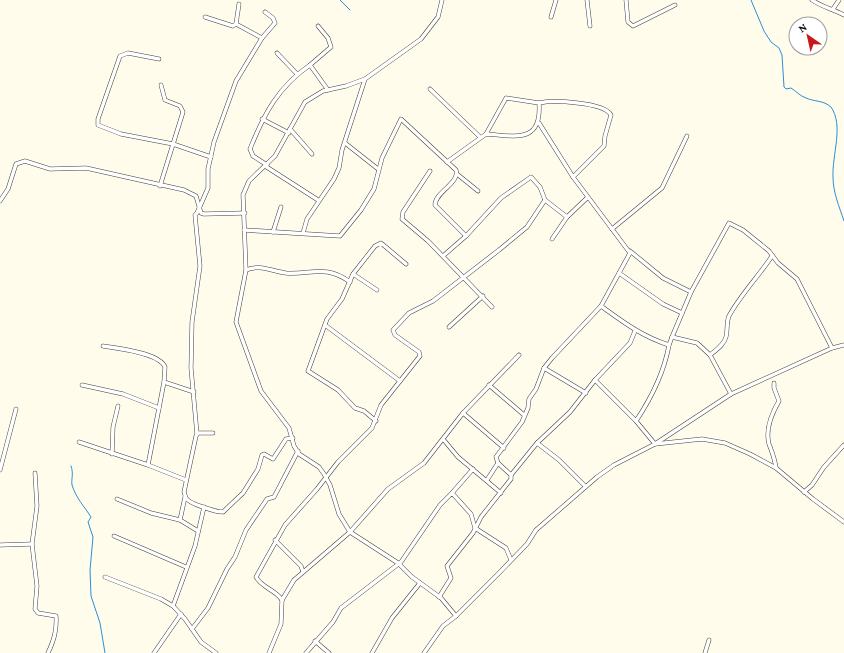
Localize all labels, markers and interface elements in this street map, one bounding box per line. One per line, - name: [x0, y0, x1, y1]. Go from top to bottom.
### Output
- north arrow: [788, 16, 828, 56]
- text: N: [796, 20, 809, 35]

